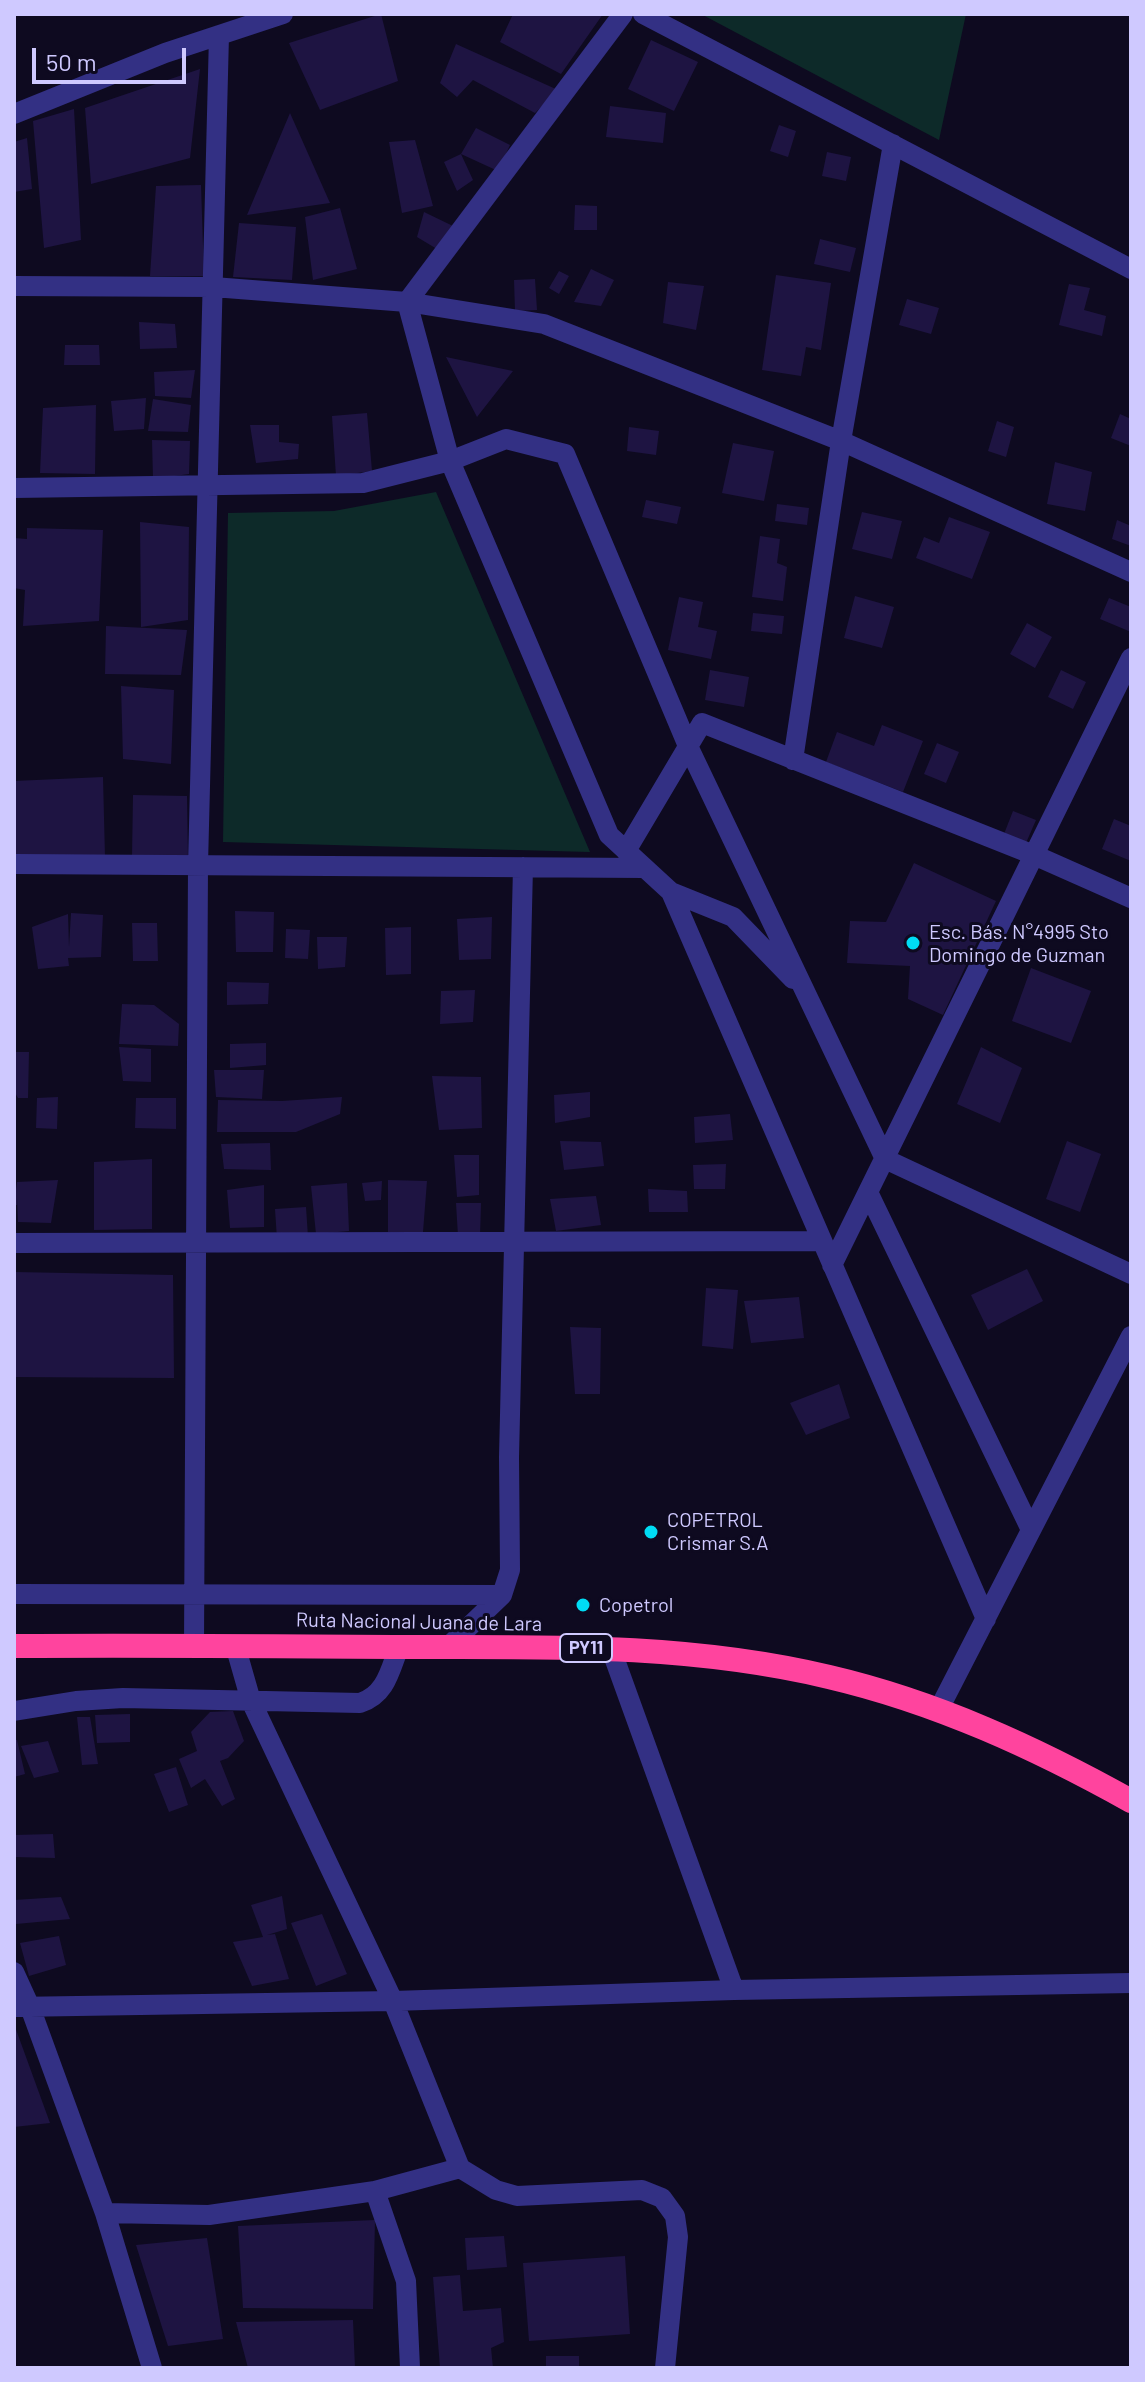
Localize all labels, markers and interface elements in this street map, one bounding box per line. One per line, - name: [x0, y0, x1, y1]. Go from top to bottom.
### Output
- scale bar: [36, 32, 190, 82]
- text: 50 m: [46, 47, 97, 76]
- place label: Esc. Bás. N°4995 Sto Domingo de Guzman: [929, 920, 1109, 967]
- marker: Esc. Bás. N°4995 Sto Domingo de Guzman: [904, 934, 922, 952]
- place label: COPETROL Crismar S.A: [667, 1508, 768, 1555]
- marker: COPETROL Crismar S.A: [642, 1523, 660, 1541]
- place label: Copetrol: [599, 1593, 673, 1617]
- marker: Copetrol: [574, 1596, 592, 1614]
- street label: Ruta Nacional Juana de Lara: [296, 1608, 542, 1636]
- road number: PY11: [560, 1634, 612, 1662]

